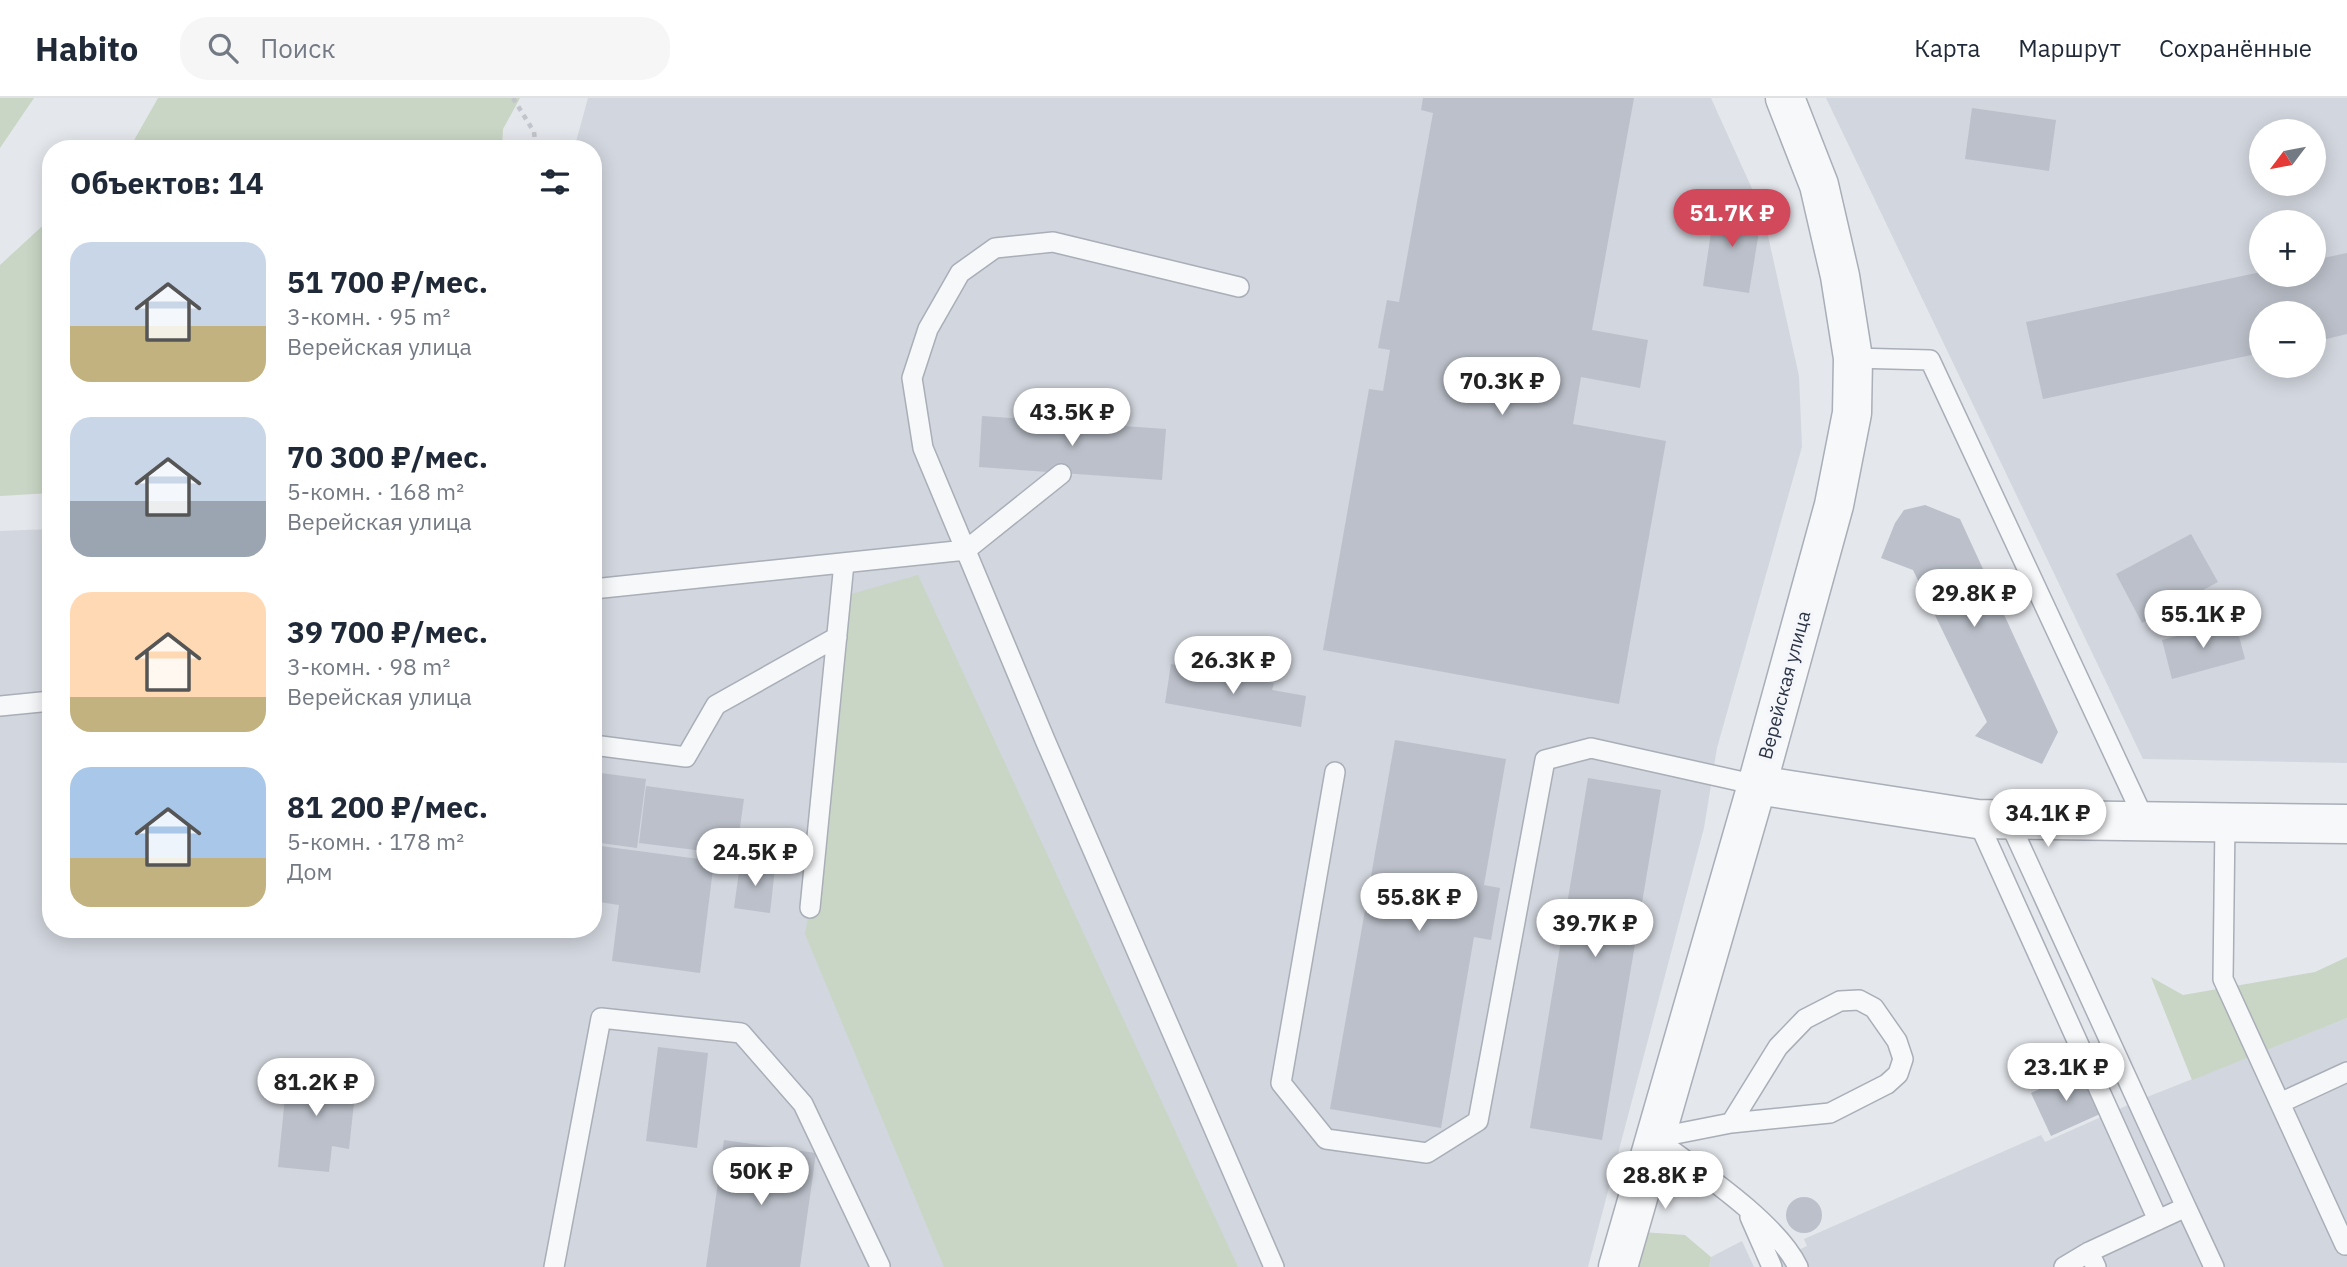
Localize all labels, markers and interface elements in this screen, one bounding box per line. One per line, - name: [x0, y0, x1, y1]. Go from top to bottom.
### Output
- search box: [180, 17, 670, 80]
- text: Habito: [35, 27, 138, 70]
- icon: search: [204, 29, 242, 67]
- text: Поиск: [260, 31, 336, 65]
- text: Карта: [1914, 32, 1980, 64]
- text: Маршрут: [2018, 32, 2121, 64]
- text: Сохранённые: [2159, 32, 2312, 64]
- north arrow: [2249, 119, 2326, 196]
- map controls: [2249, 119, 2326, 378]
- text: Объектов: 14: [70, 163, 264, 202]
- icon: filters: [536, 163, 574, 201]
- pin: 51.7K ₽: [1667, 190, 1797, 249]
- text: 51.7K ₽: [1689, 197, 1775, 227]
- button: +: [2249, 210, 2326, 287]
- text: 51 700 ₽/мес.: [287, 262, 488, 301]
- icon: home: [126, 270, 210, 354]
- text: 3-комн. · 95 m²: [287, 301, 450, 331]
- button: −: [2249, 301, 2326, 378]
- text: Верейская улица: [287, 331, 472, 361]
- pin: 70.3K ₽: [1437, 358, 1567, 417]
- text: 70.3K ₽: [1459, 365, 1545, 395]
- pin: 43.5K ₽: [1007, 388, 1137, 448]
- text: 43.5K ₽: [1029, 396, 1115, 426]
- text: 70 300 ₽/мес.: [287, 437, 488, 476]
- icon: home: [126, 445, 210, 529]
- text: 5-комн. · 168 m²: [287, 476, 464, 506]
- text: Верейская улица: [287, 506, 472, 536]
- pin: 29.8K ₽: [1909, 570, 2039, 629]
- text: 29.8K ₽: [1931, 577, 2017, 607]
- pin: 55.1K ₽: [2138, 590, 2268, 650]
- text: 55.1K ₽: [2160, 598, 2246, 628]
- street label: Верейская улица: [1753, 608, 1815, 762]
- text: 39 700 ₽/мес.: [287, 612, 488, 651]
- icon: home: [126, 620, 210, 704]
- pin: 26.3K ₽: [1168, 636, 1298, 696]
- text: 26.3K ₽: [1190, 644, 1276, 674]
- text: 3-комн. · 98 m²: [287, 651, 450, 681]
- text: Верейская улица: [287, 681, 472, 711]
- text: 81 200 ₽/мес.: [287, 787, 488, 826]
- pin: 34.1K ₽: [1983, 790, 2113, 849]
- icon: home: [126, 795, 210, 879]
- text: 34.1K ₽: [2005, 797, 2091, 827]
- text: 5-комн. · 178 m²: [287, 826, 464, 856]
- pin: 24.5K ₽: [690, 828, 820, 888]
- text: 24.5K ₽: [712, 836, 798, 866]
- text: Дом: [287, 856, 332, 886]
- pin: 55.8K ₽: [1354, 874, 1484, 933]
- text: 55.8K ₽: [1376, 881, 1462, 911]
- pin: 39.7K ₽: [1530, 900, 1660, 959]
- text: 39.7K ₽: [1552, 907, 1638, 937]
- pin: 23.1K ₽: [2001, 1044, 2131, 1103]
- text: 23.1K ₽: [2023, 1051, 2109, 1081]
- pin: 81.2K ₽: [251, 1058, 381, 1118]
- text: 81.2K ₽: [273, 1066, 359, 1096]
- pin: 50K ₽: [712, 1148, 810, 1207]
- pin: 28.8K ₽: [1600, 1152, 1730, 1211]
- text: 50K ₽: [729, 1155, 793, 1185]
- text: 28.8K ₽: [1622, 1159, 1708, 1189]

